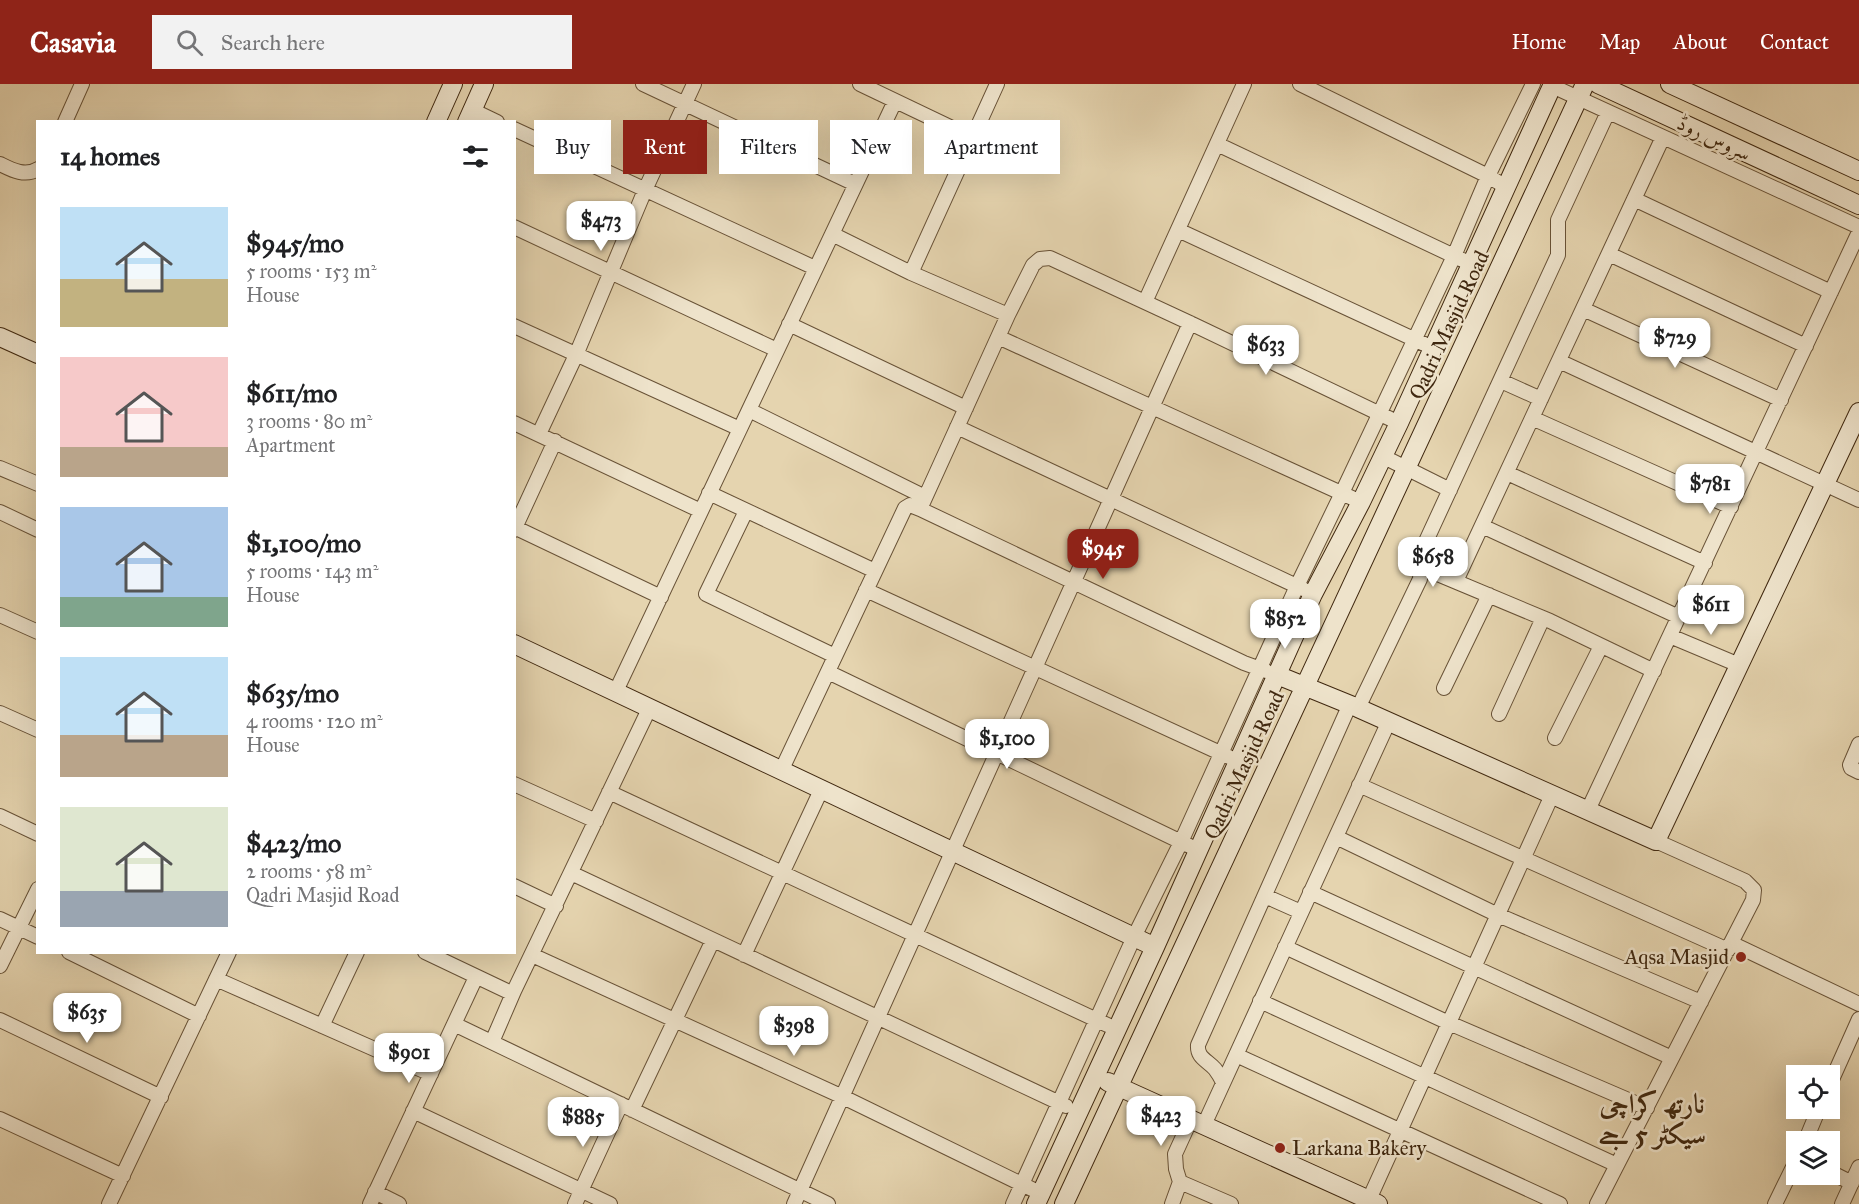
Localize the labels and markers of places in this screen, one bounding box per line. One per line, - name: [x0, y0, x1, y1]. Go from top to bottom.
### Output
- pin: $473: [565, 201, 637, 252]
- pin: $729: [1639, 318, 1711, 369]
- pin: $633: [1230, 325, 1302, 376]
- pin: $781: [1674, 464, 1746, 515]
- pin: $945: [1067, 529, 1139, 580]
- pin: $658: [1397, 537, 1469, 588]
- pin: $611: [1675, 585, 1747, 636]
- pin: $852: [1249, 599, 1321, 650]
- pin: $1,100: [958, 719, 1056, 770]
- place label: Aqsa Masjid: [1623, 944, 1729, 970]
- marker: Aqsa Masjid: [1734, 950, 1748, 964]
- pin: $635: [51, 993, 123, 1044]
- pin: $398: [758, 1006, 830, 1057]
- pin: $901: [373, 1033, 445, 1084]
- pin: $423: [1125, 1096, 1197, 1147]
- pin: $885: [547, 1097, 619, 1148]
- place label: Larkana Bakery: [1292, 1135, 1427, 1161]
- marker: Larkana Bakery: [1273, 1141, 1287, 1155]

